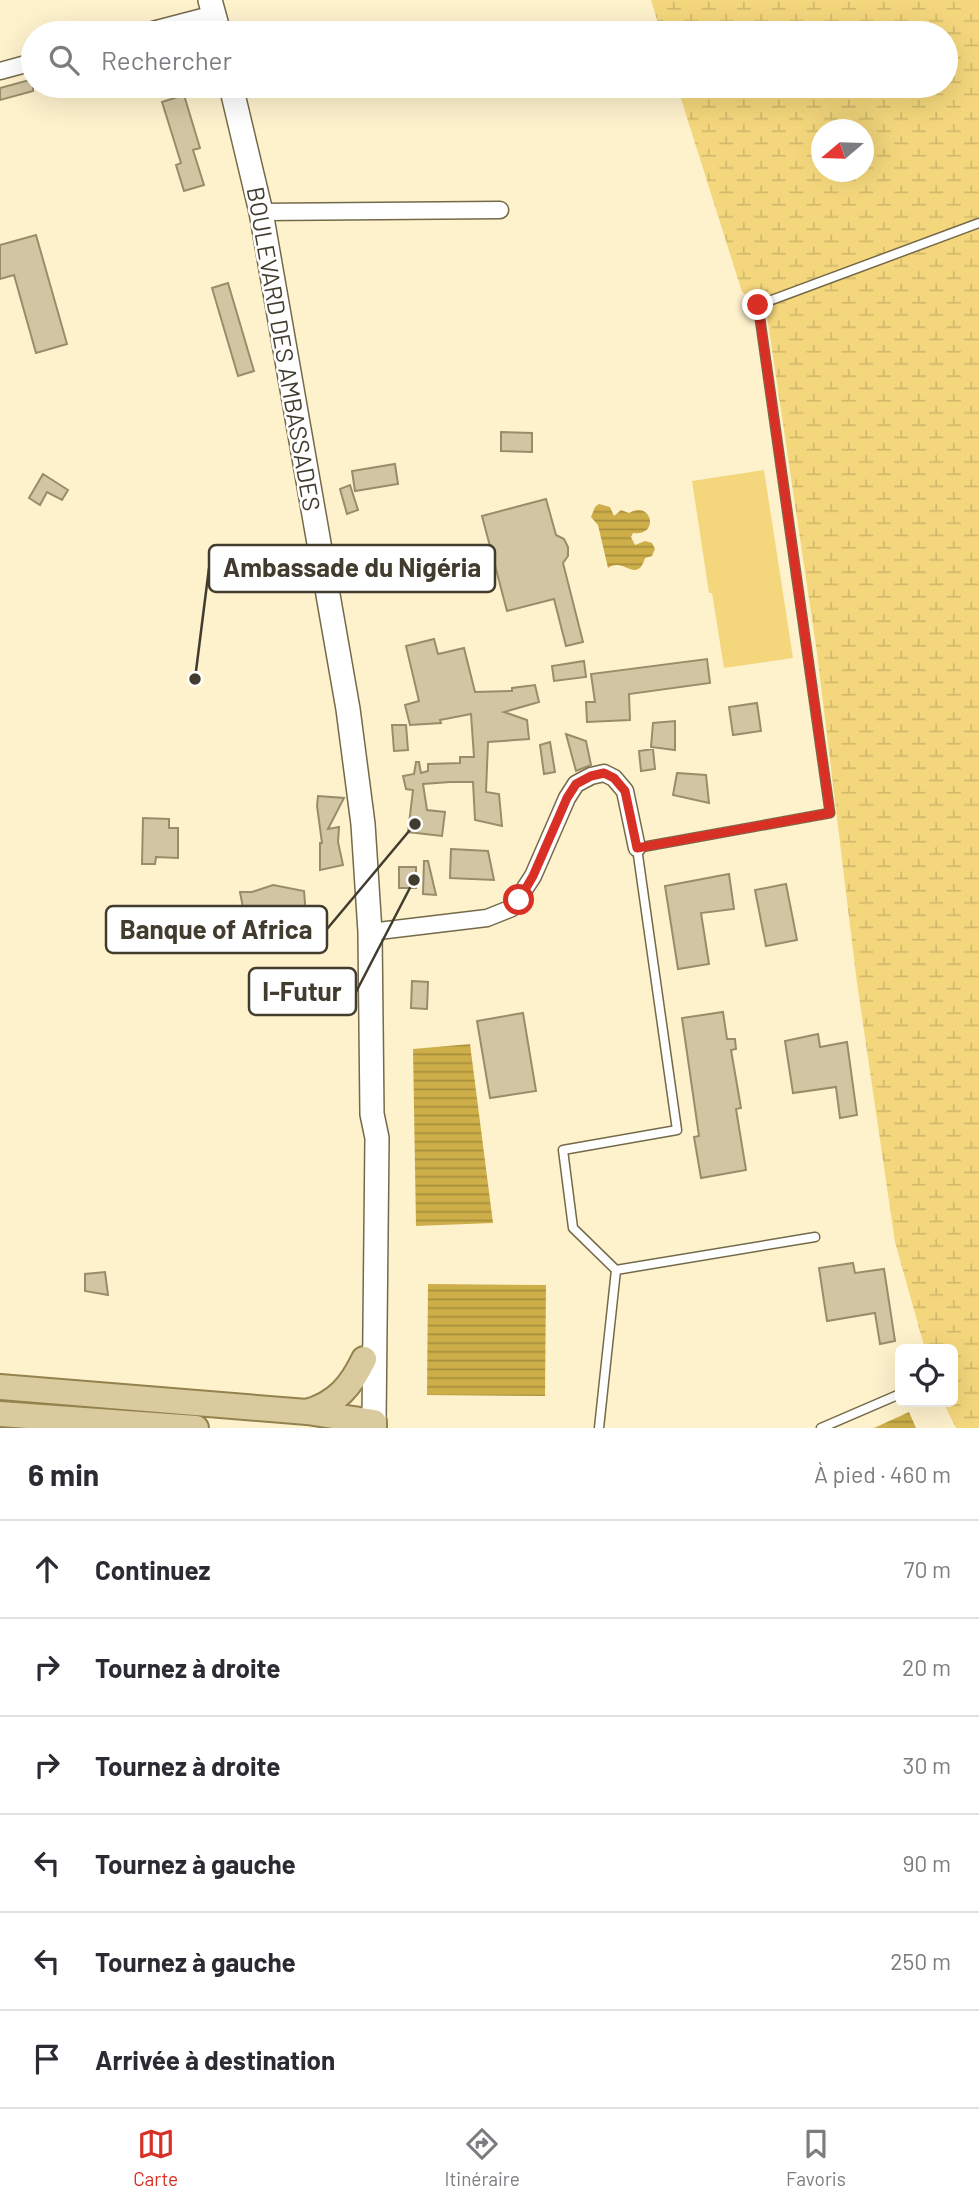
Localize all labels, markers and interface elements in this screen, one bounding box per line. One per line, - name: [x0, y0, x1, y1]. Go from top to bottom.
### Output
- search box: [21, 21, 958, 98]
- icon: search: [45, 41, 83, 79]
- text: Rechercher: [101, 44, 232, 75]
- north arrow: [811, 119, 874, 182]
- street label: BOULEVARD DES AMBASSADES: [242, 184, 327, 513]
- route end: [742, 289, 773, 320]
- callout: Ambassade du Nigéria: [209, 545, 495, 592]
- text: Ambassade du Nigéria: [223, 551, 481, 582]
- route start: [503, 884, 534, 915]
- callout: Banque of Africa: [106, 906, 327, 953]
- text: Banque of Africa: [120, 913, 312, 944]
- callout: I-Futur: [249, 968, 356, 1015]
- text: I-Futur: [262, 975, 342, 1006]
- map controls: [895, 1344, 958, 1407]
- button: locate: [895, 1344, 958, 1407]
- text: 6 min: [28, 1456, 99, 1492]
- text: À pied · 460 m: [814, 1460, 951, 1488]
- icon: ahead: [28, 1550, 66, 1588]
- text: Continuez: [95, 1554, 211, 1585]
- text: 70 m: [904, 1555, 951, 1583]
- icon: right: [28, 1648, 66, 1686]
- text: Tournez à droite: [95, 1652, 280, 1683]
- text: 20 m: [902, 1653, 951, 1681]
- icon: right: [28, 1746, 66, 1784]
- text: Tournez à droite: [95, 1750, 280, 1781]
- text: 30 m: [903, 1751, 951, 1779]
- icon: left: [28, 1844, 66, 1882]
- text: Tournez à gauche: [95, 1848, 296, 1879]
- text: 90 m: [902, 1849, 951, 1877]
- icon: left: [28, 1942, 66, 1980]
- text: Tournez à gauche: [95, 1946, 296, 1977]
- text: 250 m: [890, 1947, 951, 1975]
- icon: arrive: [28, 2040, 66, 2078]
- text: Arrivée à destination: [95, 2044, 335, 2075]
- tab: Carte: [133, 2125, 178, 2190]
- tab: Itinéraire: [444, 2125, 520, 2190]
- tab: Favoris: [786, 2125, 846, 2190]

